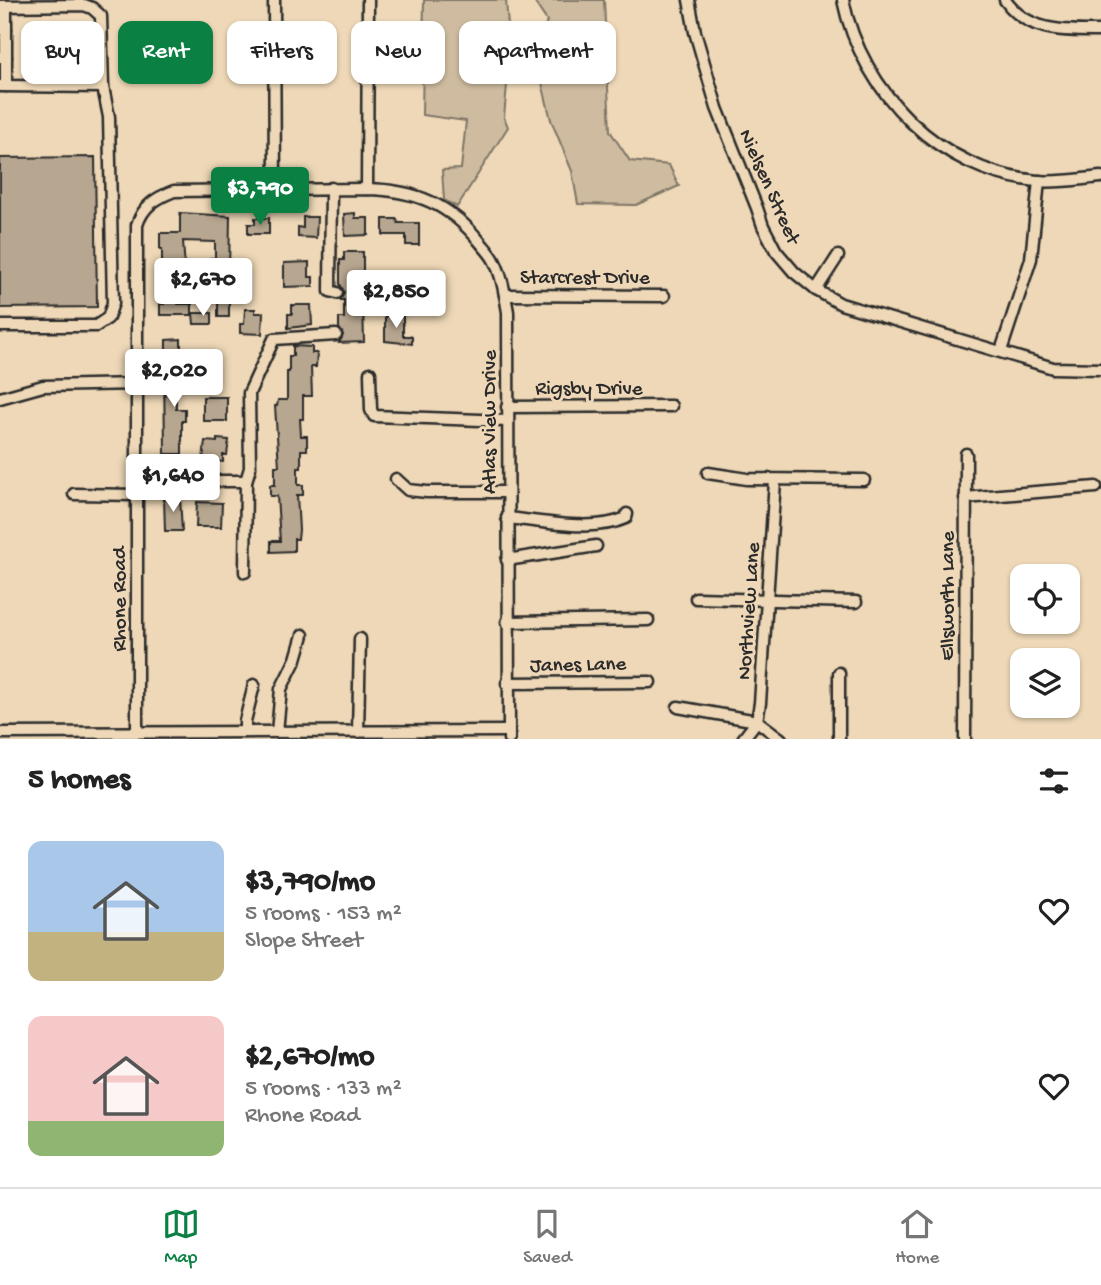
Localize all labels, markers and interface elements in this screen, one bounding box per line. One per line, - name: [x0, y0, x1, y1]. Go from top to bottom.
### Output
- chip: Buy: [21, 21, 104, 84]
- chip: Rent: [118, 21, 213, 84]
- chip: Filters: [227, 21, 337, 84]
- chip: New: [351, 21, 445, 84]
- chip: Apartment: [459, 21, 616, 84]
- street label: Nielsen Street: [731, 126, 805, 251]
- pin: $3,790: [203, 168, 317, 227]
- text: $3,790: [227, 176, 293, 203]
- pin: $2,670: [146, 258, 260, 318]
- text: $2,670: [170, 267, 236, 294]
- street label: Starcrest Drive: [520, 267, 651, 292]
- pin: $2,850: [339, 270, 453, 330]
- text: $2,850: [363, 279, 429, 306]
- street label: Atlas View Drive: [479, 349, 504, 494]
- pin: $2,020: [117, 350, 231, 409]
- text: $2,020: [141, 358, 207, 385]
- street label: Rigsby Drive: [535, 378, 644, 403]
- pin: $1,640: [116, 454, 230, 514]
- text: $1,640: [142, 463, 204, 490]
- street label: Ellsworth Lane: [937, 530, 962, 661]
- street label: Northview Lane: [733, 540, 768, 681]
- street label: Rhone Road: [109, 545, 134, 651]
- map controls: [1010, 564, 1080, 718]
- button: locate: [1010, 564, 1080, 634]
- button: layers: [1010, 648, 1080, 718]
- street label: Janes Lane: [530, 653, 628, 680]
- icon: filters: [1035, 762, 1073, 800]
- text: 5 homes: [28, 764, 130, 799]
- text: $3,790/mo: [245, 866, 375, 901]
- icon: home: [84, 869, 168, 953]
- icon: heart: [1035, 892, 1073, 930]
- text: 5 rooms · 153 m²: [245, 901, 402, 928]
- text: Slope Street: [245, 928, 363, 955]
- text: $2,670/mo: [245, 1041, 375, 1076]
- icon: home: [84, 1044, 168, 1128]
- icon: heart: [1035, 1067, 1073, 1105]
- text: 5 rooms · 133 m²: [245, 1076, 402, 1103]
- text: Rhone Road: [245, 1103, 360, 1130]
- tab: Map: [162, 1205, 200, 1270]
- tab: Saved: [523, 1205, 572, 1270]
- tab: Home: [895, 1205, 939, 1270]

